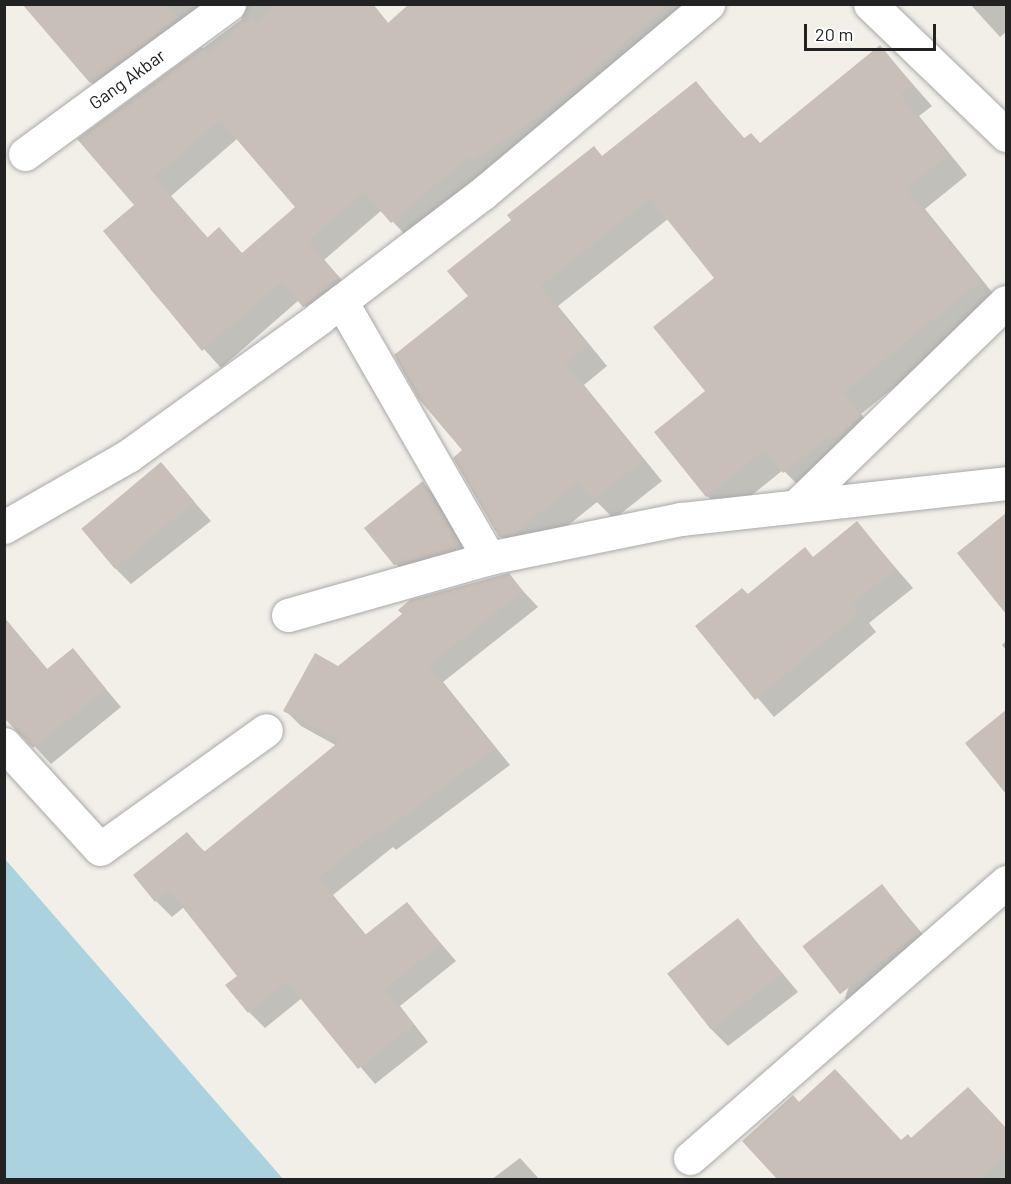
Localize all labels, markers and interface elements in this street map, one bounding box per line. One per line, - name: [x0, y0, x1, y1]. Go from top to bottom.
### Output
- scale bar: [807, 12, 939, 50]
- text: 20 m: [815, 23, 853, 45]
- street label: Gang Akbar: [85, 44, 169, 114]

